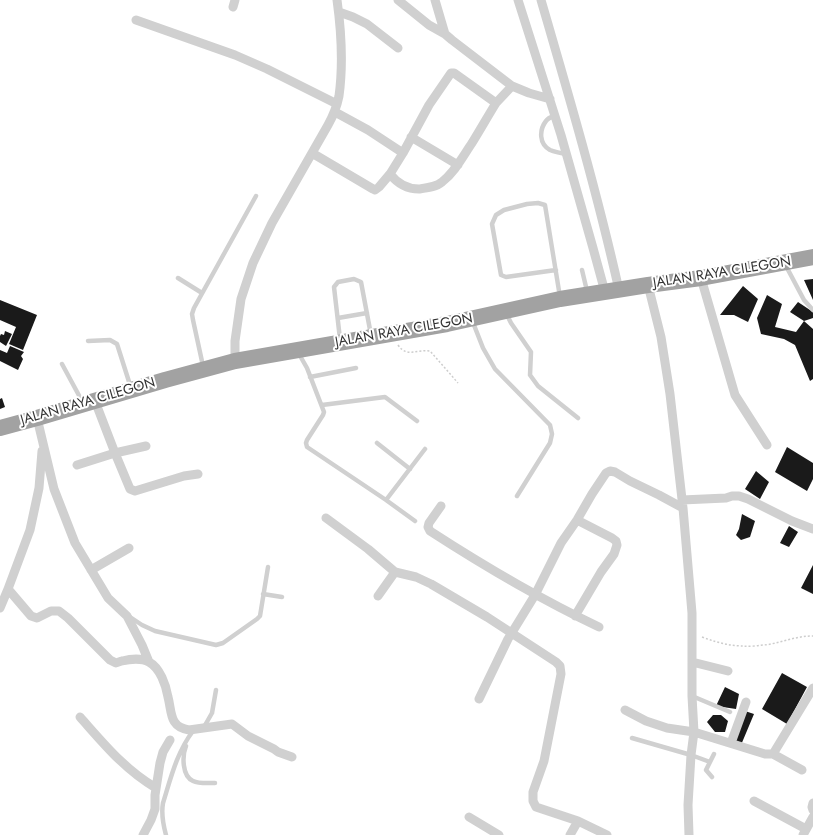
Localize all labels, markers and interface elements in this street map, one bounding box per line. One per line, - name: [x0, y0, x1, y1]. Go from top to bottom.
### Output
- street label: JALAN RAYA CILEGON: [652, 254, 792, 292]
- street label: JALAN RAYA CILEGON: [334, 311, 474, 351]
- street label: JALAN RAYA CILEGON: [19, 375, 157, 429]

